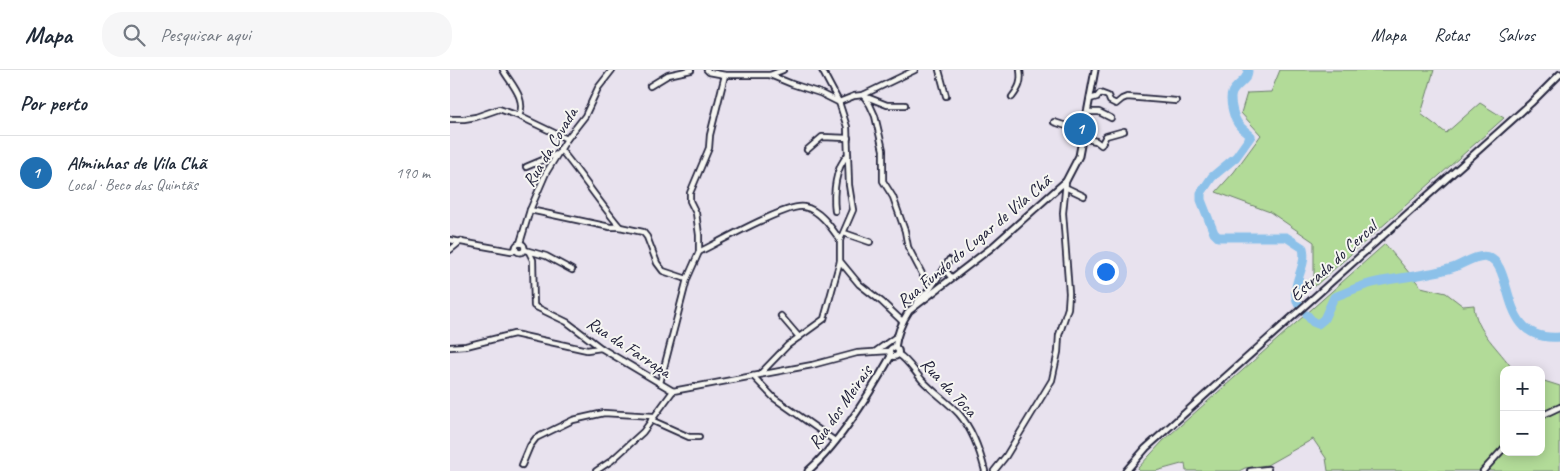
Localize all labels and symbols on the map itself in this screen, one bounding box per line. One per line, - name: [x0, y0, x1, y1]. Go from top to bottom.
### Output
- street label: Rua da Covada: [518, 102, 583, 191]
- pin: 1: [1064, 110, 1096, 148]
- street label: Rua Fundo do Lugar de Vila Chã: [892, 169, 1057, 312]
- street label: Estrada do Cercal: [1285, 214, 1383, 306]
- your location: [1093, 259, 1119, 285]
- street label: Rua da Farrapa: [583, 312, 677, 383]
- street label: Rua da Toca: [916, 353, 983, 422]
- street label: Rua dos Meirais: [803, 360, 878, 453]

